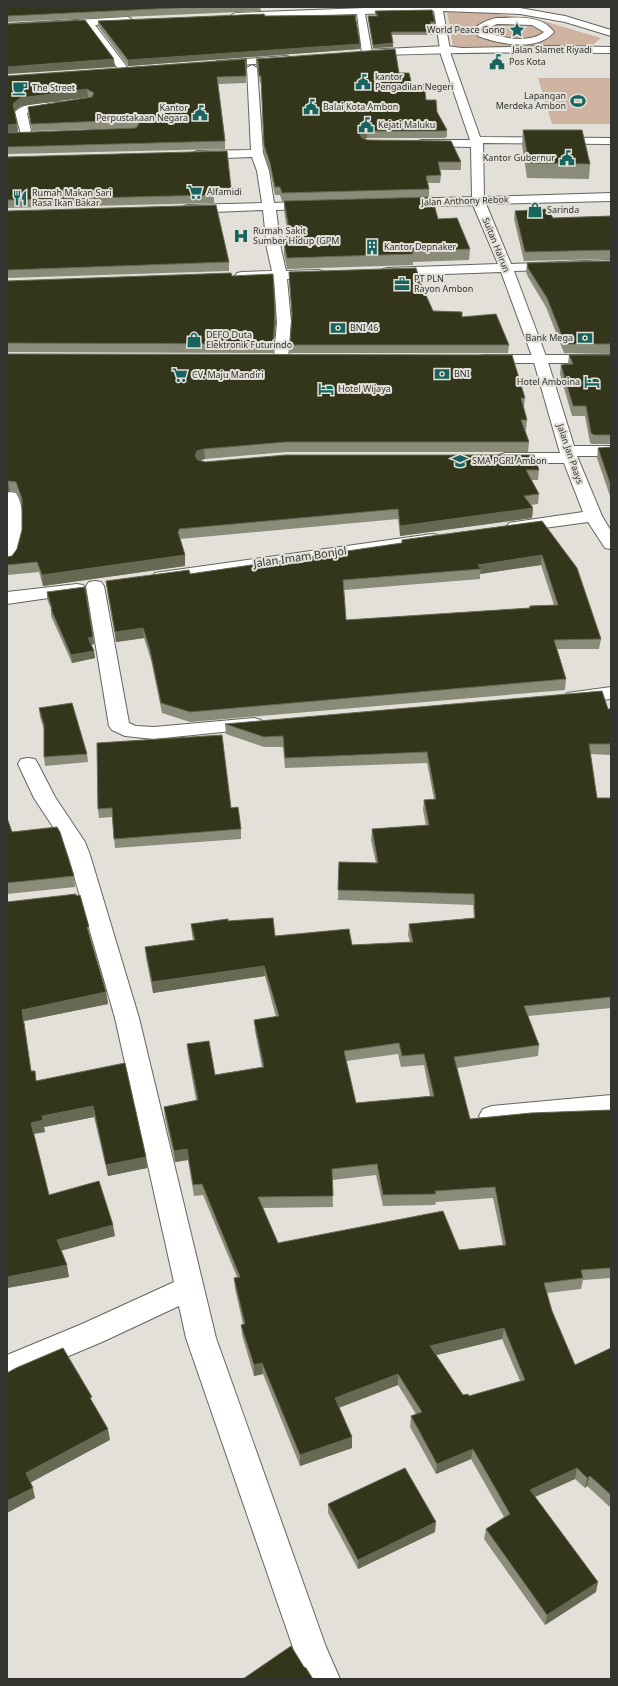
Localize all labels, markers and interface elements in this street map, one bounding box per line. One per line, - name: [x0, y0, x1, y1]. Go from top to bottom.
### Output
- place icon: World Peace Gong: [508, 21, 526, 39]
- place label: World Peace Gong: [427, 23, 505, 36]
- street label: Jalan Slamet Riyadi: [511, 43, 592, 56]
- public building icon: Pos Kota: [488, 53, 506, 71]
- place label: Pos Kota: [509, 55, 546, 68]
- place label: kantor Pengadilan Negeri: [375, 70, 453, 93]
- public building icon: kantor Pengadilan Negeri: [354, 73, 372, 91]
- cafe icon: The Street: [11, 79, 29, 97]
- place label: The Street: [32, 81, 76, 94]
- place label: Lapangan Merdeka Ambon: [496, 89, 566, 112]
- sports icon: Lapangan Merdeka Ambon: [569, 92, 587, 110]
- public building icon: Balai Kota Ambon: [302, 98, 320, 116]
- place label: Balai Kota Ambon: [323, 100, 398, 113]
- place label: Kantor Perpustakaan Negara: [96, 101, 188, 124]
- public building icon: Kantor Perpustakaan Negara: [191, 104, 209, 122]
- public building icon: Kejati Maluku: [357, 116, 375, 134]
- place label: Kejati Maluku: [378, 118, 435, 131]
- public building icon: Kantor Gubernur: [558, 149, 576, 167]
- place label: Kantor Gubernur: [483, 151, 555, 164]
- supermarket icon: Alfamidi: [186, 183, 204, 201]
- place label: Alfamidi: [207, 185, 242, 198]
- place label: Rumah Makan Sari Rasa Ikan Bakar: [32, 186, 112, 209]
- restaurant icon: Rumah Makan Sari Rasa Ikan Bakar: [11, 189, 29, 207]
- street label: Jalan Anthony Rebok: [420, 192, 509, 209]
- shop icon: Sarinda: [526, 201, 544, 219]
- place label: Sarinda: [547, 203, 579, 216]
- street label: Sultan Hairun: [480, 216, 513, 274]
- place label: Rumah Sakit Sumber Hidup (GPM: [253, 224, 339, 247]
- hospital icon: Rumah Sakit Sumber Hidup (GPM: [232, 227, 250, 245]
- building icon: Kantor Depnaker: [363, 238, 381, 256]
- place label: Kantor Depnaker: [384, 240, 457, 253]
- place label: PT PLN Rayon Ambon: [414, 272, 473, 295]
- office icon: PT PLN Rayon Ambon: [393, 275, 411, 293]
- bank icon: BNI 46: [329, 319, 347, 337]
- place label: BNI 46: [350, 321, 378, 334]
- place label: DEFO Duta Elektronik Futurindo: [206, 328, 292, 351]
- bank icon: Bank Mega: [576, 329, 594, 347]
- shop icon: DEFO Duta Elektronik Futurindo: [185, 331, 203, 349]
- place label: Bank Mega: [526, 331, 573, 344]
- bank icon: BNI: [433, 365, 451, 383]
- supermarket icon: CV. Maju Mandiri: [171, 366, 189, 384]
- place label: BNI: [454, 367, 470, 380]
- place label: CV. Maju Mandiri: [192, 368, 264, 381]
- hotel icon: Hotel Amboina: [583, 373, 601, 391]
- place label: Hotel Amboina: [517, 375, 580, 388]
- hotel icon: Hotel Wijaya: [317, 380, 335, 398]
- place label: Hotel Wijaya: [338, 382, 391, 395]
- street label: Jalan Jan Paays: [554, 421, 587, 486]
- school or university icon: SMA PGRI Ambon: [451, 452, 469, 470]
- place label: SMA PGRI Ambon: [472, 454, 547, 467]
- street label: Jalan Imam Bonjol: [251, 543, 348, 571]

